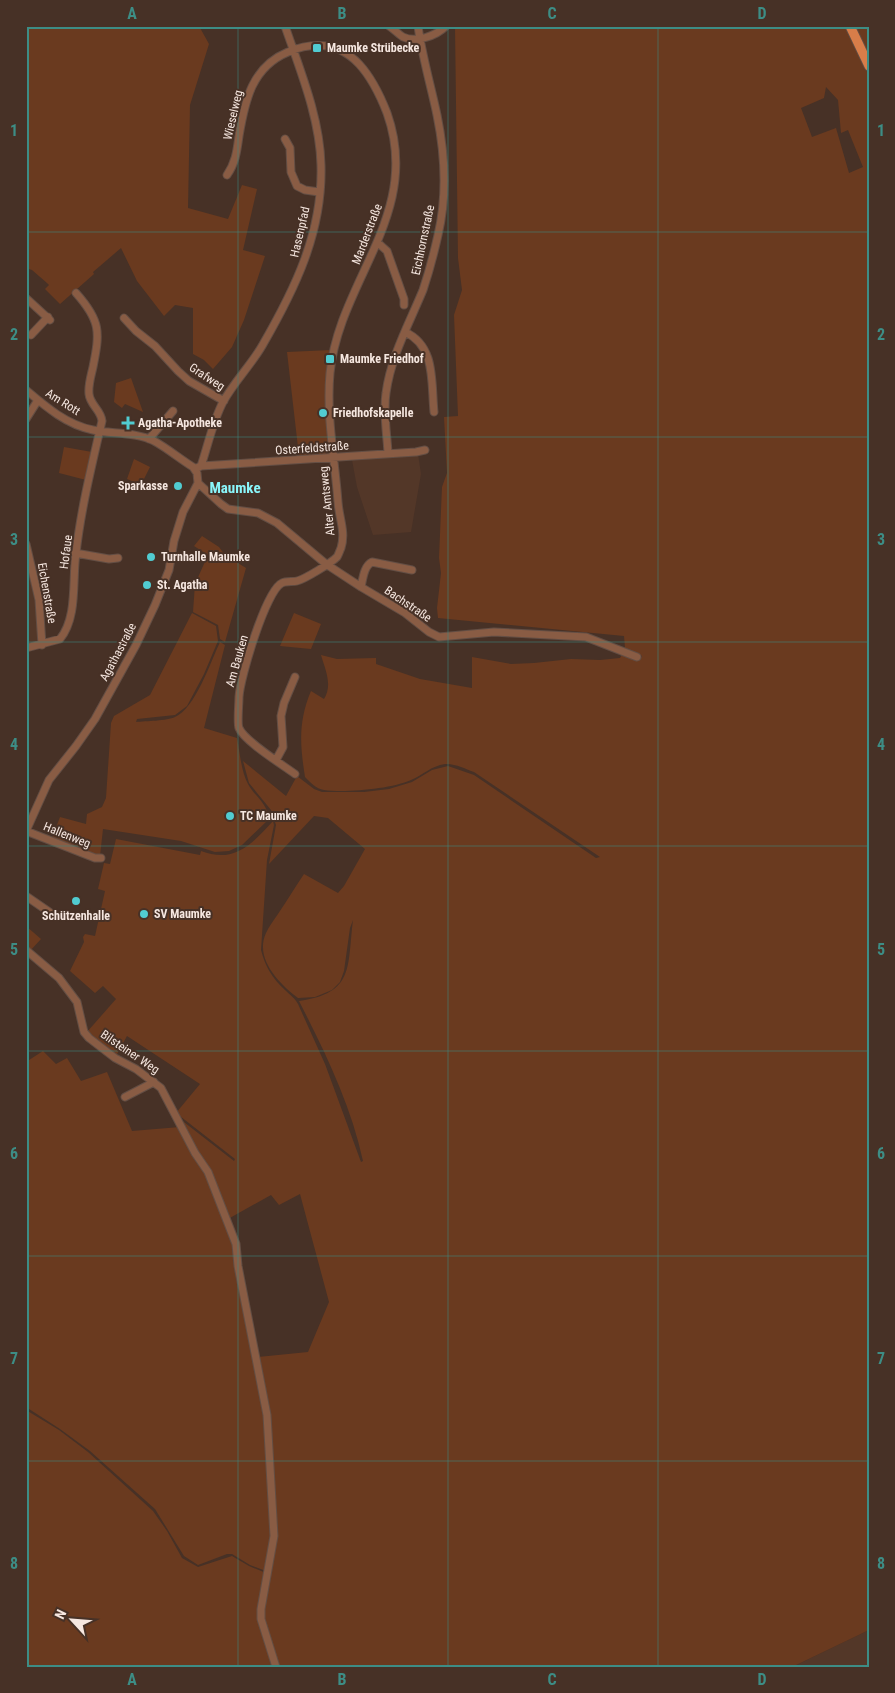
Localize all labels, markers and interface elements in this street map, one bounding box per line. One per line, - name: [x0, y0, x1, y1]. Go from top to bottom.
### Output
- text: A: [127, 4, 137, 23]
- text: B: [338, 4, 347, 23]
- text: C: [547, 4, 557, 23]
- text: D: [757, 4, 767, 23]
- place label: Maumke Strübecke: [327, 41, 420, 55]
- marker: Maumke Strübecke: [311, 42, 323, 54]
- street label: Wieselweg: [220, 89, 246, 141]
- text: 1: [10, 121, 18, 140]
- text: 1: [877, 121, 885, 140]
- street label: Marderstraße: [349, 201, 385, 266]
- street label: Eichhornstraße: [409, 203, 437, 276]
- street label: Hasenpfad: [287, 205, 313, 259]
- text: 2: [10, 325, 18, 344]
- text: 2: [877, 325, 885, 344]
- place label: Maumke Friedhof: [340, 352, 424, 366]
- marker: Maumke Friedhof: [324, 353, 336, 365]
- street label: Grafweg: [187, 360, 227, 394]
- street label: Am Rott: [43, 386, 83, 418]
- place label: Friedhofskapelle: [333, 406, 414, 420]
- marker: Friedhofskapelle: [317, 407, 329, 419]
- place label: Agatha-Apotheke: [138, 416, 222, 430]
- marker: Agatha-Apotheke: [122, 417, 134, 429]
- street label: Osterfeldstraße: [275, 438, 350, 458]
- street label: Alter Amtsweg: [316, 466, 338, 536]
- place label: Sparkasse: [118, 479, 168, 493]
- district label: Maumke: [209, 479, 261, 497]
- marker: Sparkasse: [172, 480, 184, 492]
- text: 3: [10, 530, 18, 549]
- text: 3: [877, 530, 885, 549]
- street label: Hofaue: [57, 534, 75, 570]
- place label: Turnhalle Maumke: [161, 550, 250, 564]
- marker: Turnhalle Maumke: [145, 551, 157, 563]
- street label: Eichenstraße: [35, 561, 59, 625]
- place label: St. Agatha: [157, 578, 208, 592]
- marker: St. Agatha: [141, 579, 153, 591]
- street label: Bachstraße: [382, 583, 434, 625]
- street label: Agathastraße: [97, 620, 139, 683]
- street label: Am Bauken: [223, 633, 251, 689]
- text: 4: [10, 735, 18, 754]
- text: 4: [877, 735, 885, 754]
- place label: TC Maumke: [240, 809, 297, 823]
- marker: TC Maumke: [224, 810, 236, 822]
- street label: Hallenweg: [41, 819, 93, 851]
- marker: Schützenhalle: [70, 895, 82, 907]
- place label: SV Maumke: [154, 907, 211, 921]
- marker: SV Maumke: [138, 908, 150, 920]
- place label: Schützenhalle: [42, 909, 110, 923]
- text: 5: [10, 940, 18, 959]
- text: 5: [877, 940, 885, 959]
- street label: Bilsteiner Weg: [98, 1027, 162, 1077]
- text: 6: [10, 1144, 18, 1163]
- text: 6: [877, 1144, 885, 1163]
- text: 7: [10, 1349, 18, 1368]
- text: 7: [877, 1349, 885, 1368]
- text: 8: [10, 1554, 18, 1573]
- text: 8: [877, 1554, 885, 1573]
- north arrow: [48, 1596, 98, 1646]
- text: N: [51, 1607, 69, 1622]
- text: A: [127, 1670, 137, 1689]
- text: B: [338, 1670, 347, 1689]
- text: C: [547, 1670, 557, 1689]
- text: D: [757, 1670, 767, 1689]

